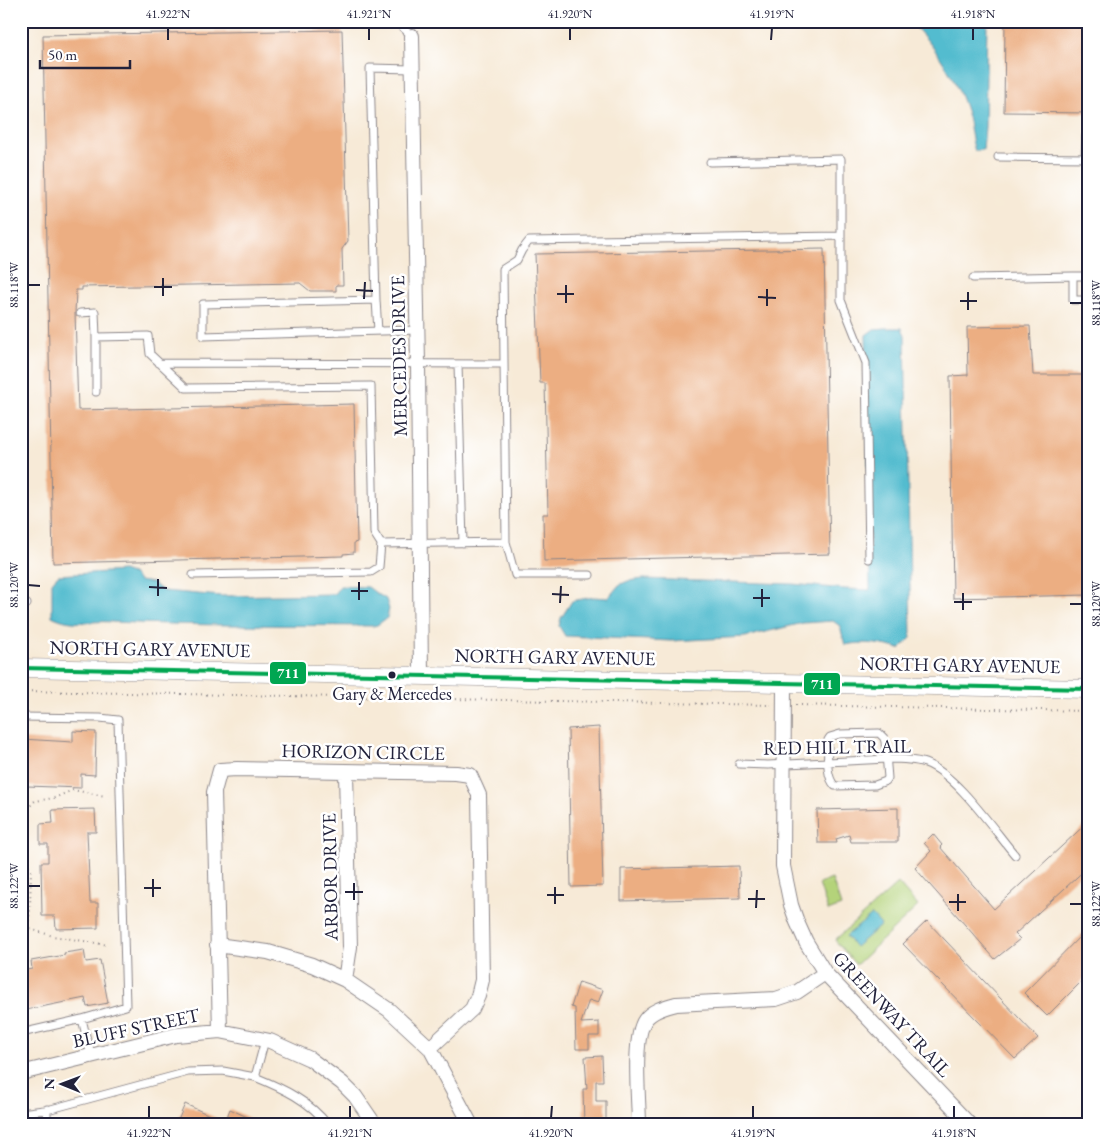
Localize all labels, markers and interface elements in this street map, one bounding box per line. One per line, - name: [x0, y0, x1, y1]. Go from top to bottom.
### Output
- text: 41.922°N: [146, 6, 191, 22]
- text: 41.921°N: [347, 6, 392, 22]
- text: 41.920°N: [548, 6, 593, 22]
- text: 41.919°N: [750, 6, 795, 22]
- text: 41.918°N: [951, 6, 996, 22]
- scale bar: [40, 38, 130, 70]
- text: 50 m: [48, 45, 77, 64]
- text: 88.118°W: [6, 261, 22, 308]
- street label: MERCEDES DRIVE: [385, 275, 413, 437]
- text: 88.118°W: [1088, 279, 1104, 326]
- text: 88.120°W: [6, 561, 22, 608]
- text: 88.120°W: [1088, 580, 1104, 627]
- street label: NORTH GARY AVENUE: [49, 635, 251, 663]
- street label: NORTH GARY AVENUE: [454, 643, 656, 671]
- street label: NORTH GARY AVENUE: [859, 651, 1061, 679]
- line badge: 711: [269, 661, 307, 685]
- text: 711: [277, 664, 299, 682]
- marker: Gary & Mercedes: [387, 670, 397, 680]
- line badge: 711: [803, 672, 841, 696]
- text: 711: [811, 675, 833, 693]
- place label: Gary & Mercedes: [332, 682, 452, 705]
- street label: RED HILL TRAIL: [763, 733, 911, 761]
- street label: HORIZON CIRCLE: [281, 738, 445, 766]
- street label: ARBOR DRIVE: [316, 813, 344, 942]
- text: 88.122°W: [6, 862, 22, 909]
- text: 88.122°W: [1088, 880, 1104, 927]
- street label: GREENWAY TRAIL: [827, 946, 957, 1082]
- street label: BLUFF STREET: [70, 1002, 202, 1054]
- north arrow: [38, 1058, 88, 1108]
- text: N: [40, 1077, 58, 1090]
- text: 41.922°N: [127, 1125, 172, 1141]
- text: 41.921°N: [328, 1125, 373, 1141]
- text: 41.920°N: [529, 1125, 574, 1141]
- text: 41.919°N: [731, 1125, 776, 1141]
- text: 41.918°N: [932, 1125, 977, 1141]

